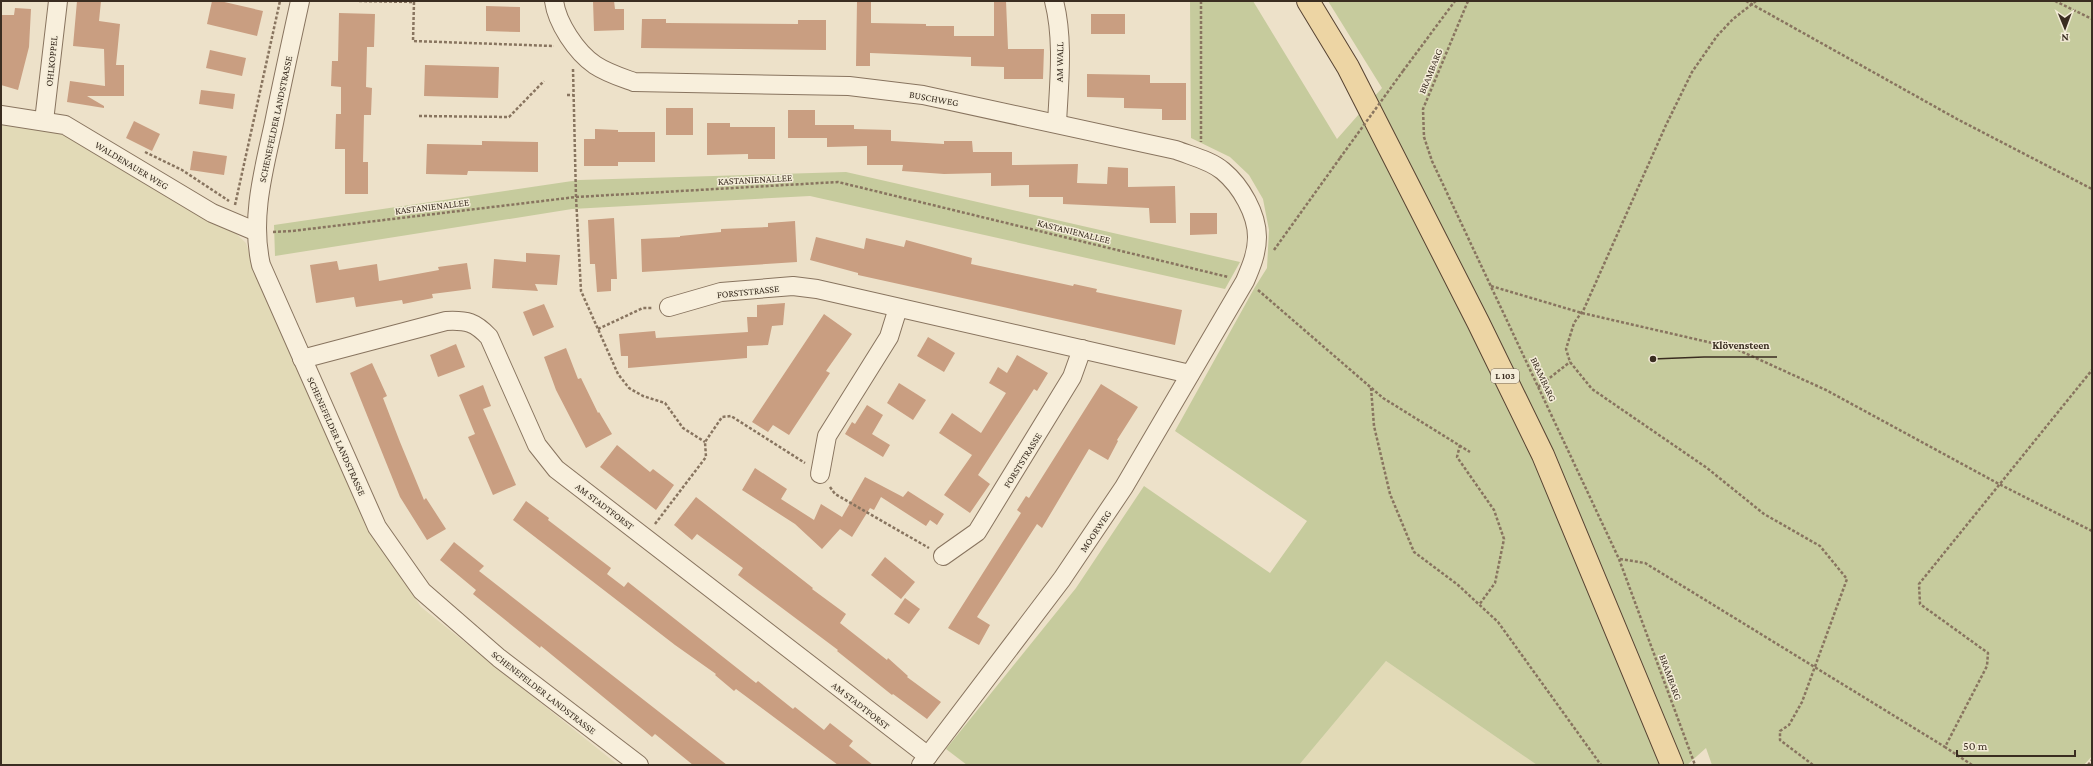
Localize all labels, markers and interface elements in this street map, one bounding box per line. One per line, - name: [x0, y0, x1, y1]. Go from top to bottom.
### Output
- north arrow: [2045, 8, 2085, 48]
- text: N: [2061, 32, 2069, 44]
- street label: OHLKOPPEL: [43, 35, 60, 87]
- street label: AM WALL: [1054, 42, 1065, 82]
- street label: BRAMBARG: [1416, 47, 1444, 95]
- street label: SCHENEFELDER LANDSTRASSE: [257, 54, 294, 183]
- street label: BUSCHWEG: [908, 89, 959, 108]
- street label: WALDENAUER WEG: [93, 139, 171, 192]
- street label: KASTANIENALLEE: [717, 172, 793, 187]
- street label: KASTANIENALLEE: [394, 196, 470, 217]
- street label: KASTANIENALLEE: [1036, 217, 1112, 246]
- street label: FORSTSTRASSE: [716, 283, 780, 300]
- callout: Klövensteen: [1704, 334, 1777, 357]
- text: Klövensteen: [1712, 339, 1770, 351]
- street label: BRAMBARG: [1529, 355, 1559, 403]
- road number: L 103: [1491, 369, 1519, 383]
- street label: SCHENEFELDER LANDSTRASSE: [305, 375, 368, 498]
- street label: FORSTSTRASSE: [1001, 430, 1044, 490]
- street label: AM STADTFORST: [573, 481, 637, 532]
- street label: MOORWEG: [1077, 508, 1113, 554]
- street label: SCHENEFELDER LANDSTRASSE: [489, 648, 598, 737]
- street label: BRAMBARG: [1657, 653, 1684, 701]
- street label: AM STADTFORST: [830, 679, 892, 732]
- scale bar: [1957, 732, 2075, 758]
- text: 50 m: [1963, 739, 1988, 753]

